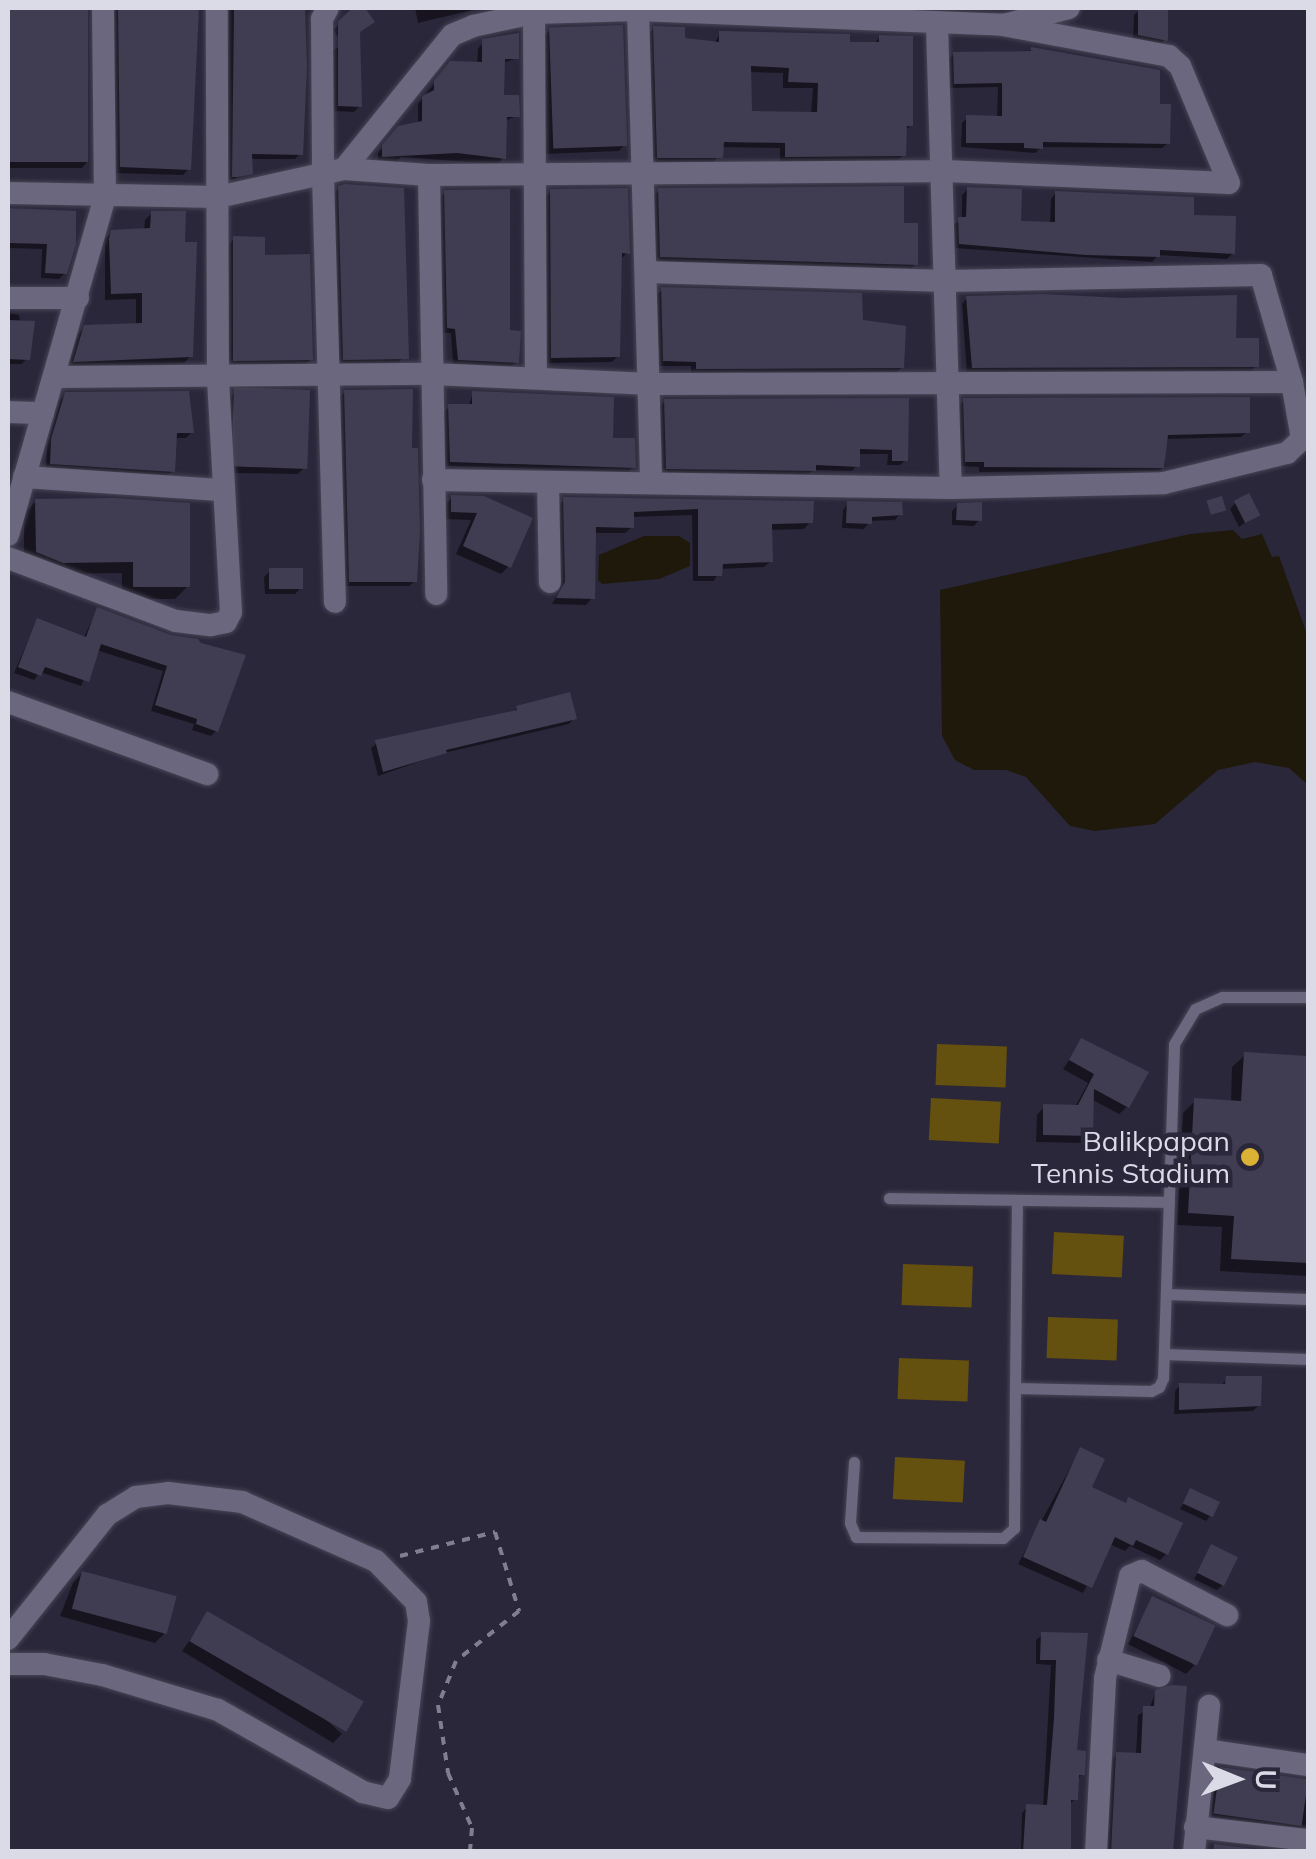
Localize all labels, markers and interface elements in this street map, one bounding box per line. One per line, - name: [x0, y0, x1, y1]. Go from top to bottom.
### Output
- place label: Balikpapan Tennis Stadium: [1031, 1124, 1230, 1190]
- marker: Balikpapan Tennis Stadium: [1239, 1146, 1261, 1168]
- north arrow: [1186, 1729, 1286, 1829]
- text: U: [1249, 1769, 1284, 1790]

